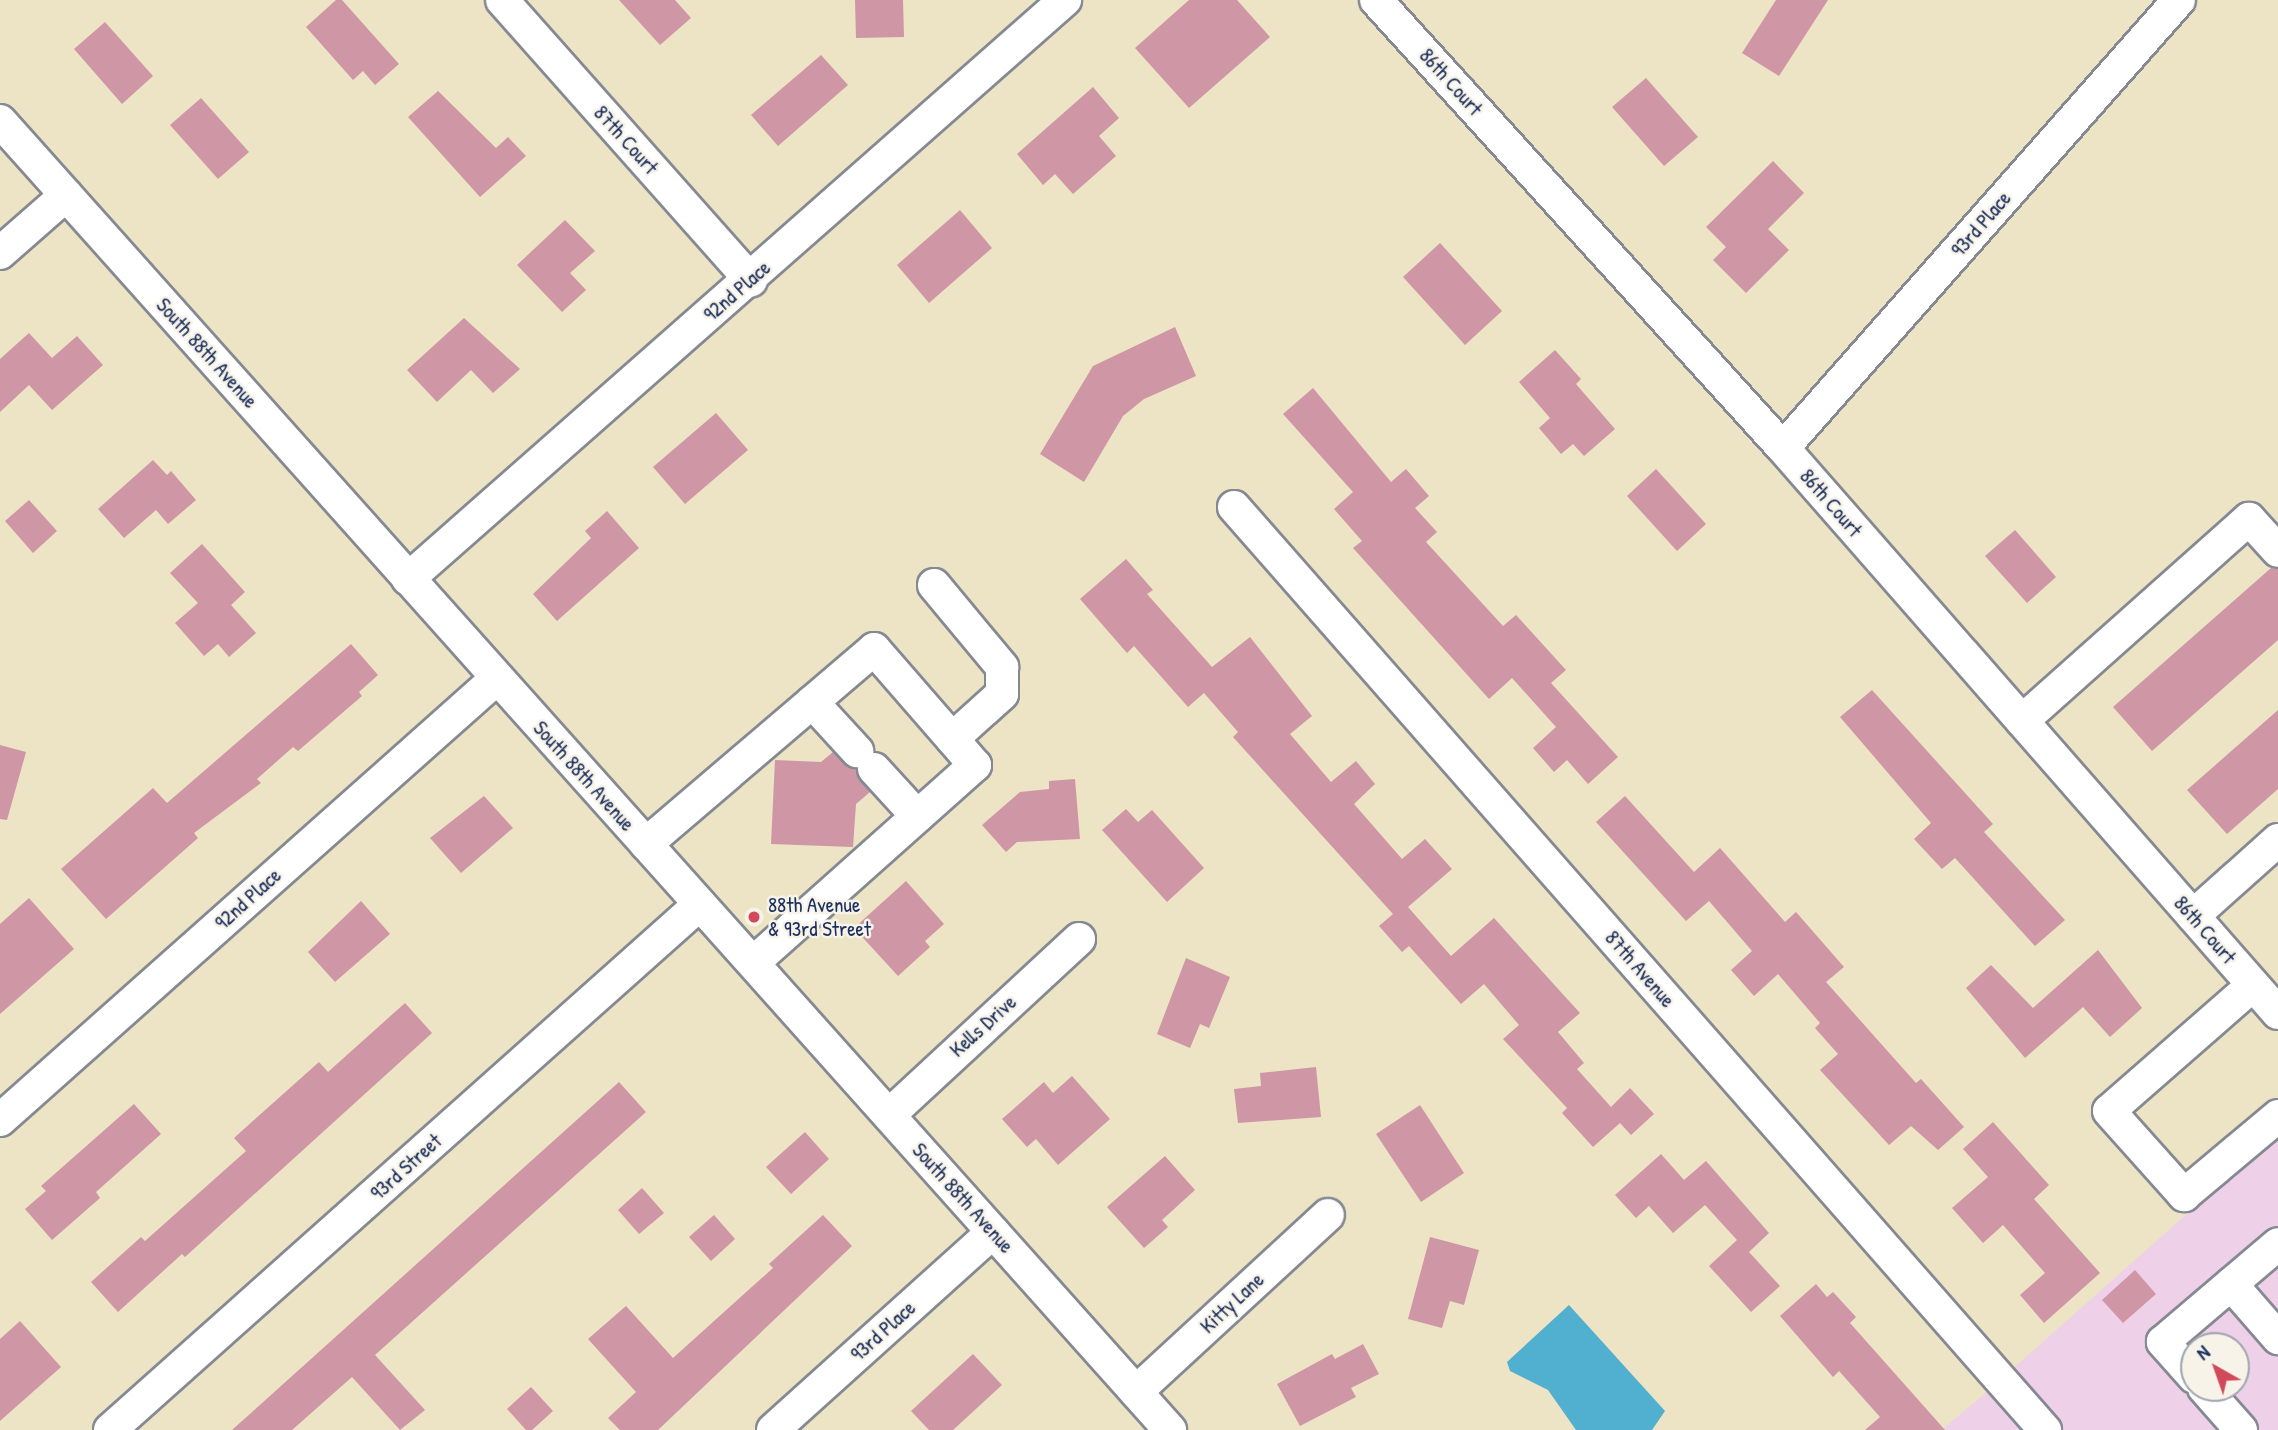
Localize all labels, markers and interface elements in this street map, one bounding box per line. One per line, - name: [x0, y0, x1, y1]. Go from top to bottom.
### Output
- street label: 86th Court: [1414, 43, 1488, 121]
- street label: 87th Court: [589, 100, 663, 180]
- street label: 93rd Place: [1946, 186, 2016, 262]
- street label: 92nd Place: [698, 255, 776, 327]
- street label: South 88th Avenue: [151, 293, 263, 413]
- street label: 86th Court: [1795, 464, 1867, 542]
- street label: South 88th Avenue: [528, 716, 640, 836]
- street label: 92nd Place: [210, 863, 286, 935]
- street label: 86th Court: [2169, 891, 2241, 969]
- place label: 88th Avenue & 93rd Street: [768, 892, 871, 942]
- marker: 88th Avenue & 93rd Street: [746, 909, 762, 925]
- street label: 87th Avenue: [1600, 925, 1680, 1013]
- street label: Kells Drive: [945, 990, 1021, 1062]
- street label: 93rd Street: [365, 1128, 447, 1206]
- street label: South 88th Avenue: [907, 1138, 1019, 1258]
- street label: Kitty Lane: [1195, 1267, 1269, 1339]
- street label: 93rd Place: [845, 1295, 921, 1367]
- north arrow: [2180, 1332, 2250, 1402]
- text: N: [2191, 1339, 2215, 1366]

